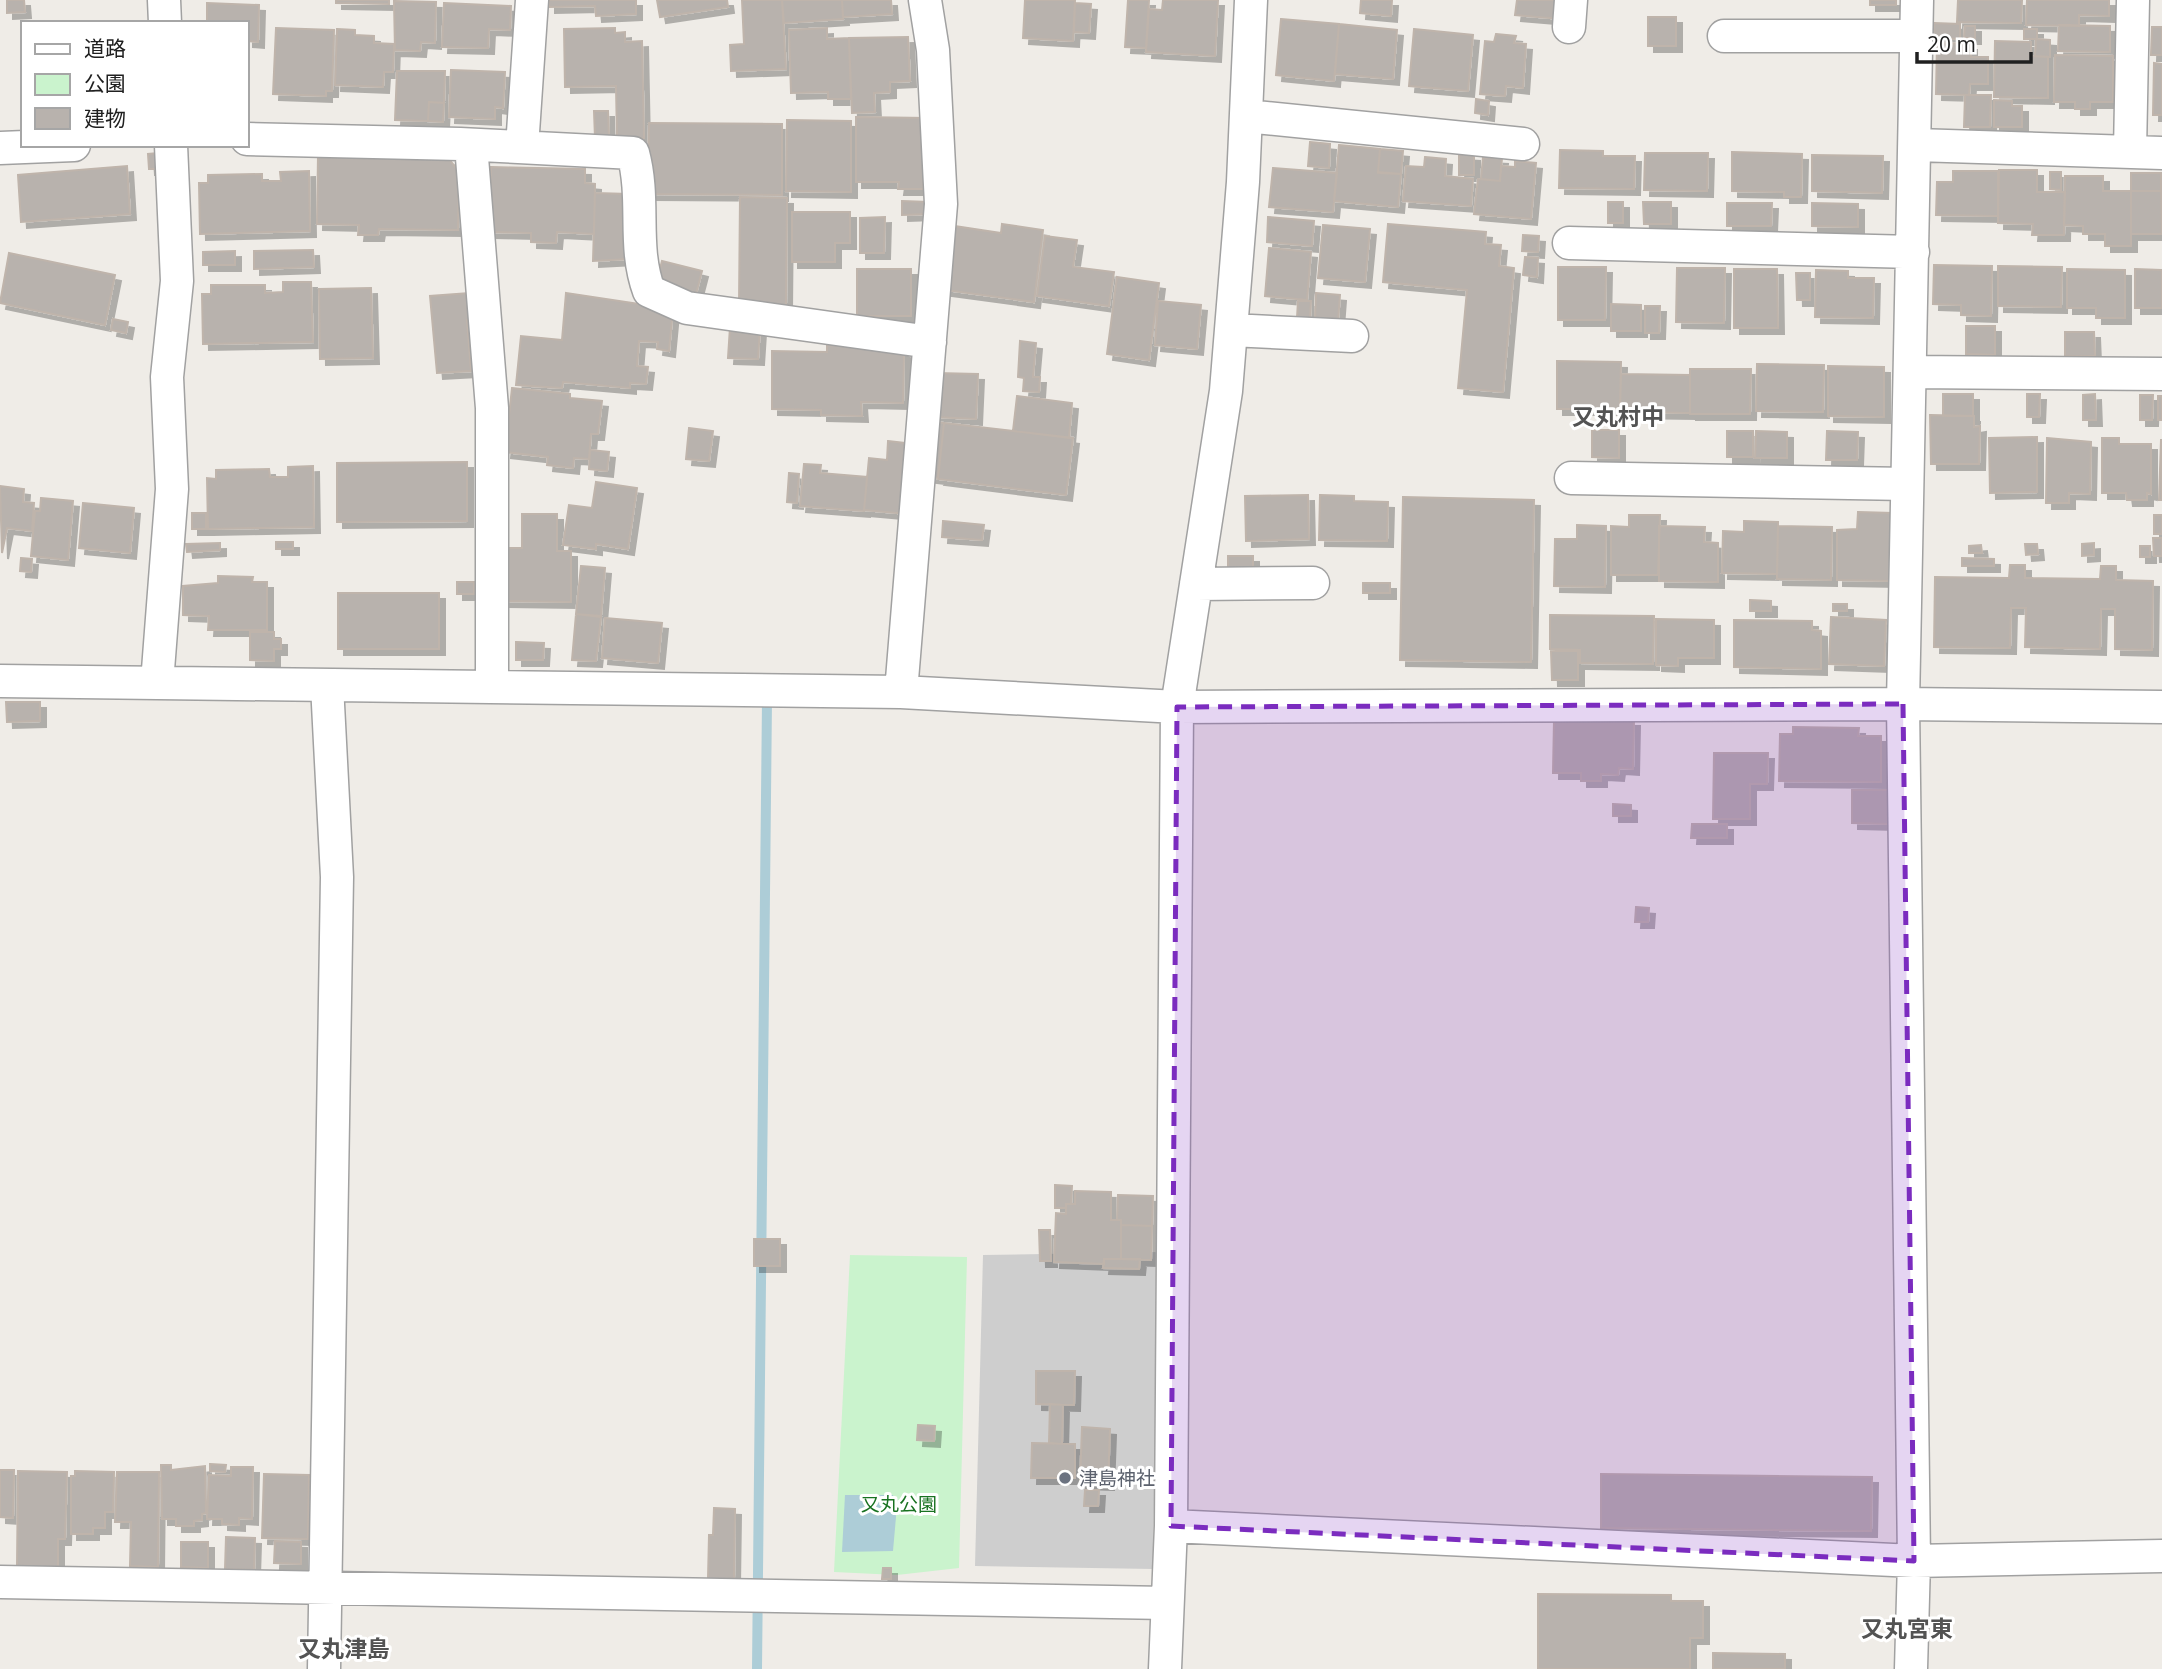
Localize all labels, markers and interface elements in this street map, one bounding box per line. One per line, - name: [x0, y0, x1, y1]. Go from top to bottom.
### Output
- legend: [21, 21, 248, 147]
- scale bar: [1917, 21, 2031, 65]
- text: 20 m: [1927, 30, 1976, 58]
- text: 道路: [84, 34, 126, 62]
- text: 公園: [84, 69, 126, 97]
- text: 建物: [84, 104, 126, 132]
- district label: 又丸村中: [1572, 400, 1664, 432]
- place label: 津島神社: [1079, 1465, 1155, 1491]
- marker: 津島神社: [1057, 1470, 1073, 1486]
- park label: 又丸公園: [861, 1491, 937, 1517]
- district label: 又丸宮東: [1861, 1612, 1953, 1644]
- district label: 又丸津島: [298, 1632, 390, 1664]

